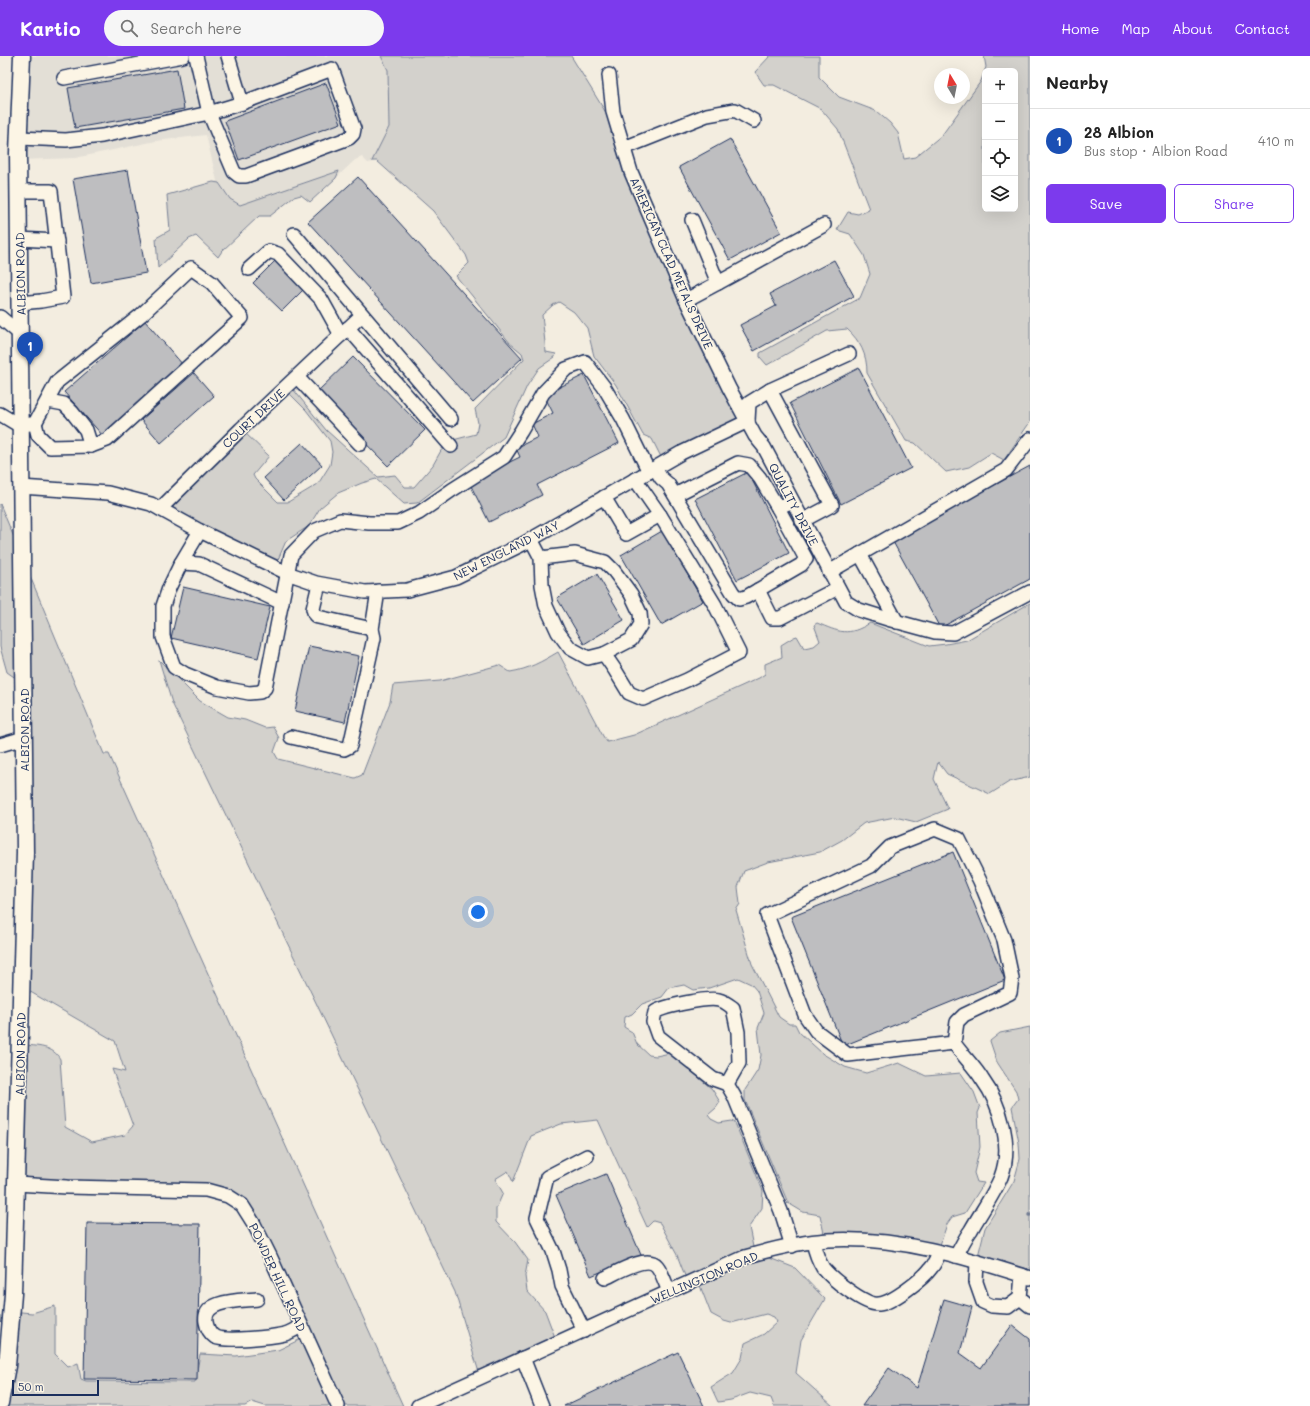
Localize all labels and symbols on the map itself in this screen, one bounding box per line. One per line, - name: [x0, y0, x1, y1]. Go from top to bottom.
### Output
- north arrow: [934, 68, 970, 104]
- street label: AMERICAN CLAD METALS DRIVE: [627, 174, 717, 352]
- street label: ALBION ROAD: [11, 232, 29, 316]
- pin: 1: [17, 332, 43, 365]
- street label: COURT DRIVE: [218, 385, 288, 451]
- street label: QUALITY DRIVE: [765, 460, 823, 548]
- street label: NEW ENGLAND WAY: [450, 516, 562, 584]
- street label: ALBION ROAD: [16, 688, 32, 772]
- your location: [468, 902, 488, 922]
- street label: ALBION ROAD: [11, 1012, 29, 1096]
- street label: POWDER HILL ROAD: [246, 1220, 310, 1334]
- street label: WELLINGTON ROAD: [648, 1247, 760, 1307]
- scale bar: [12, 1378, 99, 1397]

